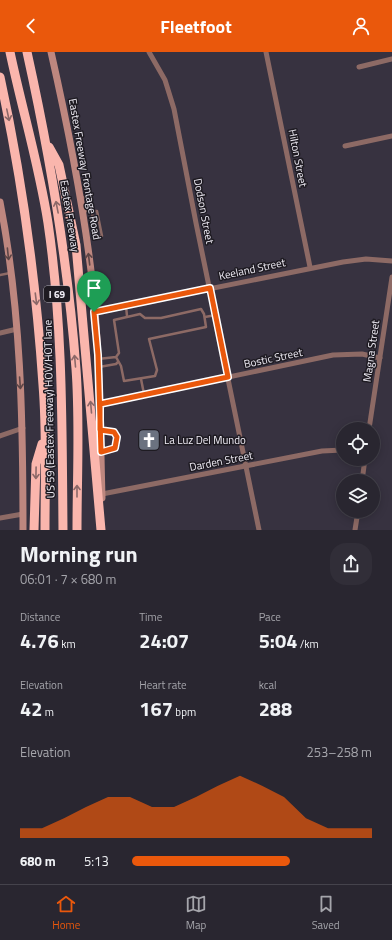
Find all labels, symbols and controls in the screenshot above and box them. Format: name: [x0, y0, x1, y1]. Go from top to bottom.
text: Fleetfoot: [160, 13, 232, 40]
icon: back: [20, 15, 42, 37]
icon: person: [350, 15, 372, 37]
street label: Eastex Freeway Frontage Road: [66, 97, 104, 241]
one-way arrow: [5, 108, 13, 121]
street label: Hilton Street: [285, 128, 311, 188]
street label: Dodson Street: [190, 177, 218, 245]
street label: Eastex Freeway: [58, 179, 82, 253]
one-way arrow: [53, 201, 61, 214]
one-way arrow: [5, 247, 12, 260]
one-way arrow: [85, 253, 93, 266]
street label: Keeland Street: [217, 254, 287, 284]
pin: [77, 271, 111, 312]
icon: arrive: [83, 277, 105, 299]
road number: I 69: [44, 286, 70, 302]
one-way arrow: [32, 292, 39, 305]
street label: US 59 (Eastex Freeway) HOV/HOT lane: [39, 319, 59, 498]
street label: Magna Street: [359, 319, 383, 383]
street label: Bostic Street: [242, 344, 304, 372]
one-way arrow: [71, 355, 79, 368]
one-way arrow: [16, 376, 24, 389]
one-way arrow: [87, 401, 94, 414]
map controls: [336, 422, 380, 518]
button: locate: [336, 422, 380, 466]
church icon: La Luz Del Mundo: [136, 427, 162, 453]
place label: La Luz Del Mundo: [164, 432, 246, 448]
street label: Darden Street: [188, 447, 254, 475]
one-way arrow: [32, 466, 39, 479]
button: layers: [336, 474, 380, 518]
one-way arrow: [73, 485, 81, 498]
text: Morning run: [20, 537, 138, 571]
button: share: [330, 543, 372, 585]
text: 06:01 · 7 × 680 m: [20, 569, 116, 589]
text: Distance: [20, 609, 60, 625]
text: Time: [139, 609, 162, 625]
text: Pace: [259, 609, 281, 625]
text: 4.76: [20, 625, 59, 656]
text: 24:07: [139, 625, 189, 656]
text: 5:04: [259, 625, 297, 656]
text: km: [59, 636, 76, 652]
text: /km: [297, 636, 319, 652]
text: Elevation: [20, 677, 63, 693]
text: Heart rate: [139, 677, 187, 693]
text: kcal: [259, 677, 277, 693]
text: 42: [20, 693, 42, 724]
text: 167: [139, 693, 173, 724]
text: 288: [259, 693, 292, 724]
text: m: [42, 704, 54, 720]
text: bpm: [173, 704, 196, 720]
text: Elevation: [20, 742, 71, 762]
text: 253–258 m: [306, 742, 372, 762]
text: 680 m: [20, 851, 56, 871]
text: 5:13: [84, 851, 109, 871]
tab: Home: [52, 893, 80, 933]
tab: Map: [185, 893, 207, 933]
tab: Saved: [312, 893, 340, 933]

